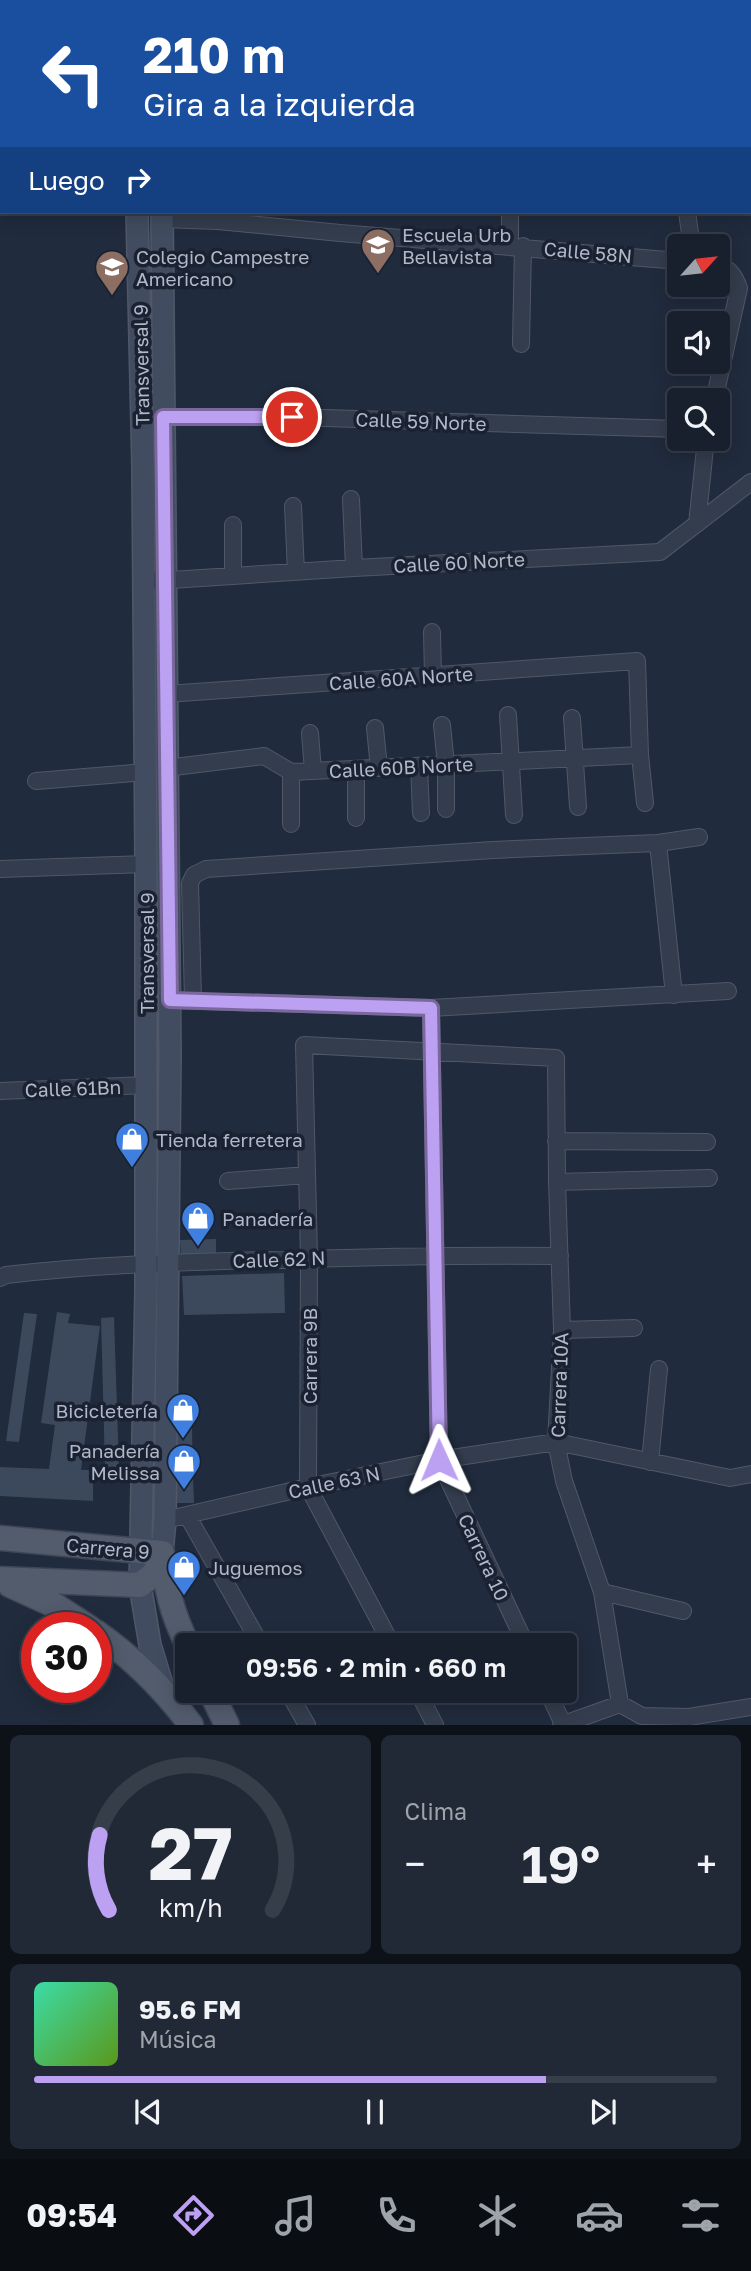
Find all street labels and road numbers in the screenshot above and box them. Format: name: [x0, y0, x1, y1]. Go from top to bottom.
street label: Calle 58N: [543, 237, 633, 267]
street label: Transversal 9: [128, 304, 154, 426]
street label: Calle 59 Norte: [355, 407, 487, 435]
street label: Calle 60 Norte: [393, 547, 525, 577]
street label: Calle 60A Norte: [328, 661, 474, 695]
street label: Calle 60B Norte: [328, 752, 474, 782]
street label: Transversal 9: [135, 892, 158, 1014]
street label: Calle 61Bn: [24, 1075, 122, 1101]
street label: Calle 62 N: [232, 1246, 326, 1272]
street label: Carrera 9B: [298, 1308, 321, 1404]
street label: Carrera 10A: [546, 1332, 572, 1438]
street label: Calle 63 N: [286, 1461, 382, 1503]
street label: Carrera 10: [454, 1510, 514, 1604]
street label: Carrera 9: [65, 1533, 151, 1563]

